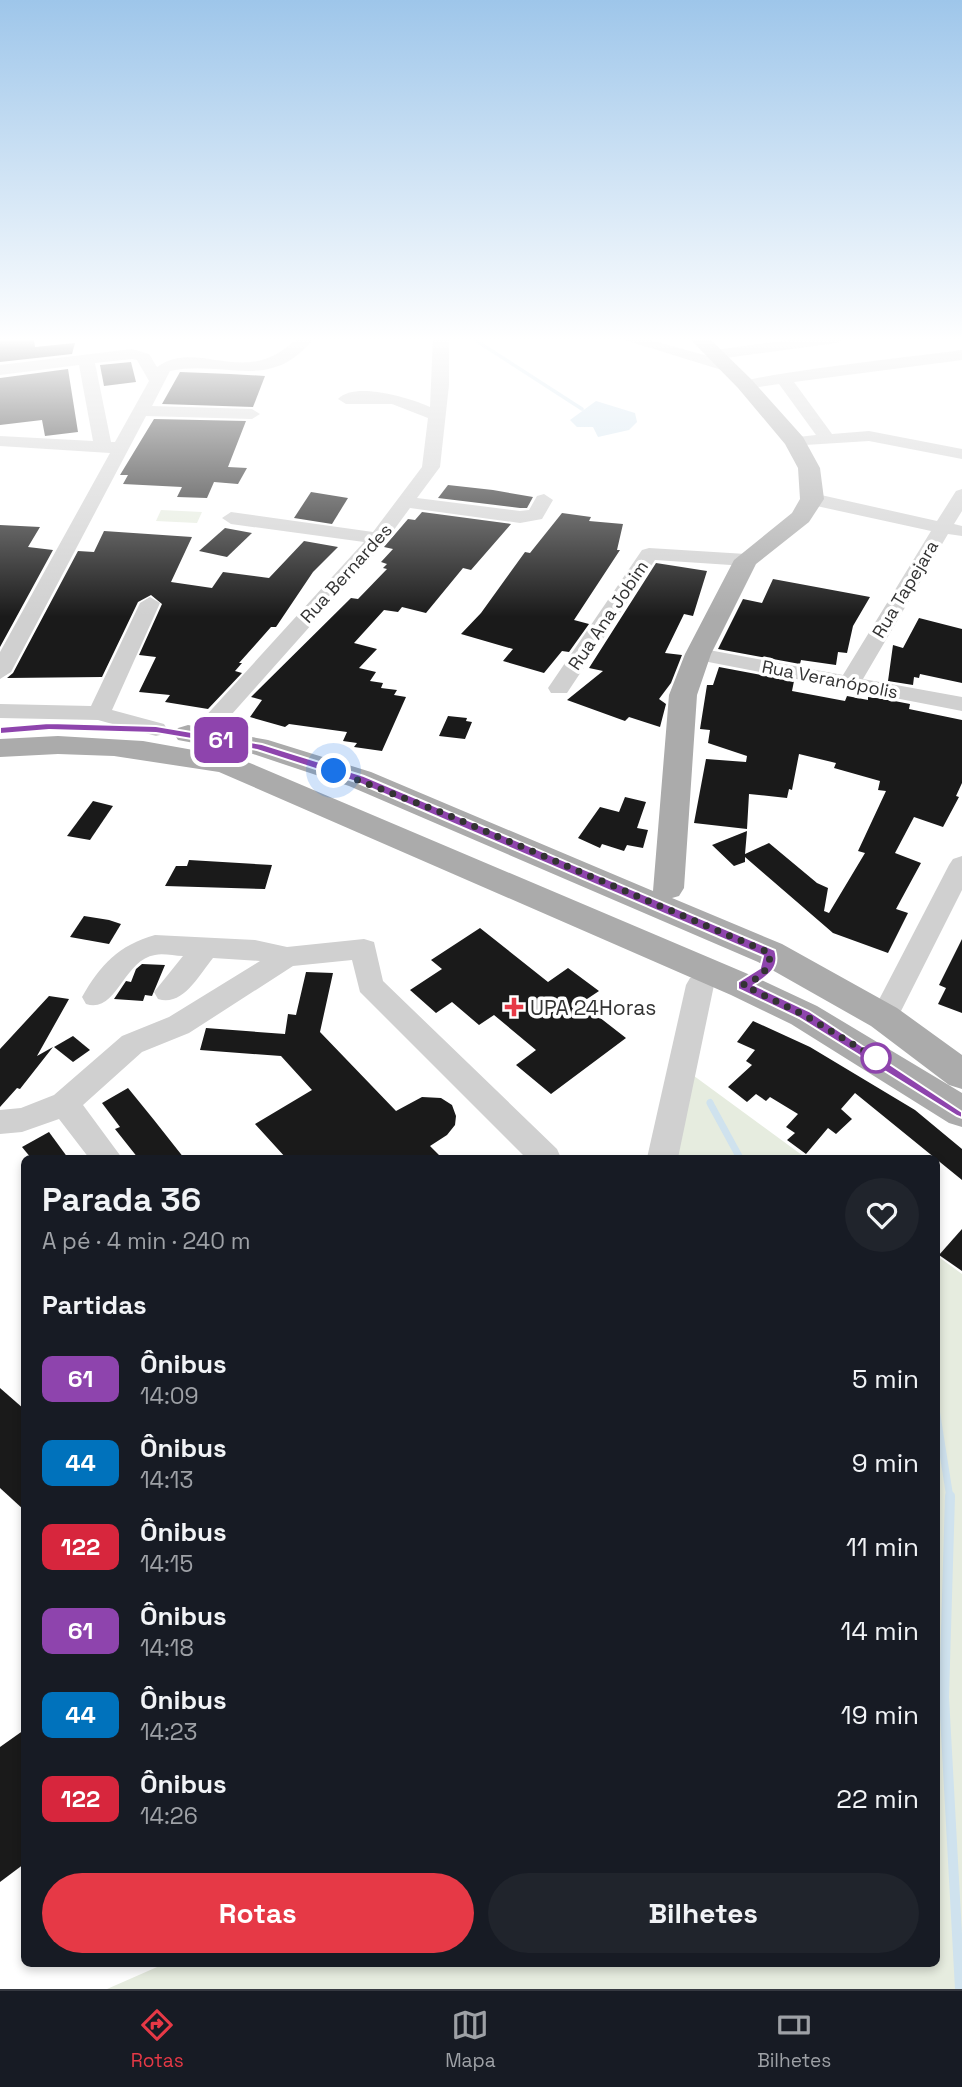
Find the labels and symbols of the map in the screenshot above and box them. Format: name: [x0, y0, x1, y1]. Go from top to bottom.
street label: Rua Bernardes: [295, 518, 397, 628]
street label: Rua Tapejara: [867, 536, 943, 642]
street label: Rua Ana Jobim: [563, 556, 653, 674]
street label: Rua Veranópolis: [760, 655, 900, 703]
line badge: 61: [190, 717, 252, 763]
your location: [316, 753, 351, 788]
place label: UPA 24Horas: [530, 994, 656, 1021]
marker: UPA 24Horas: [504, 997, 524, 1017]
unlabelled marker: [861, 1043, 891, 1073]

